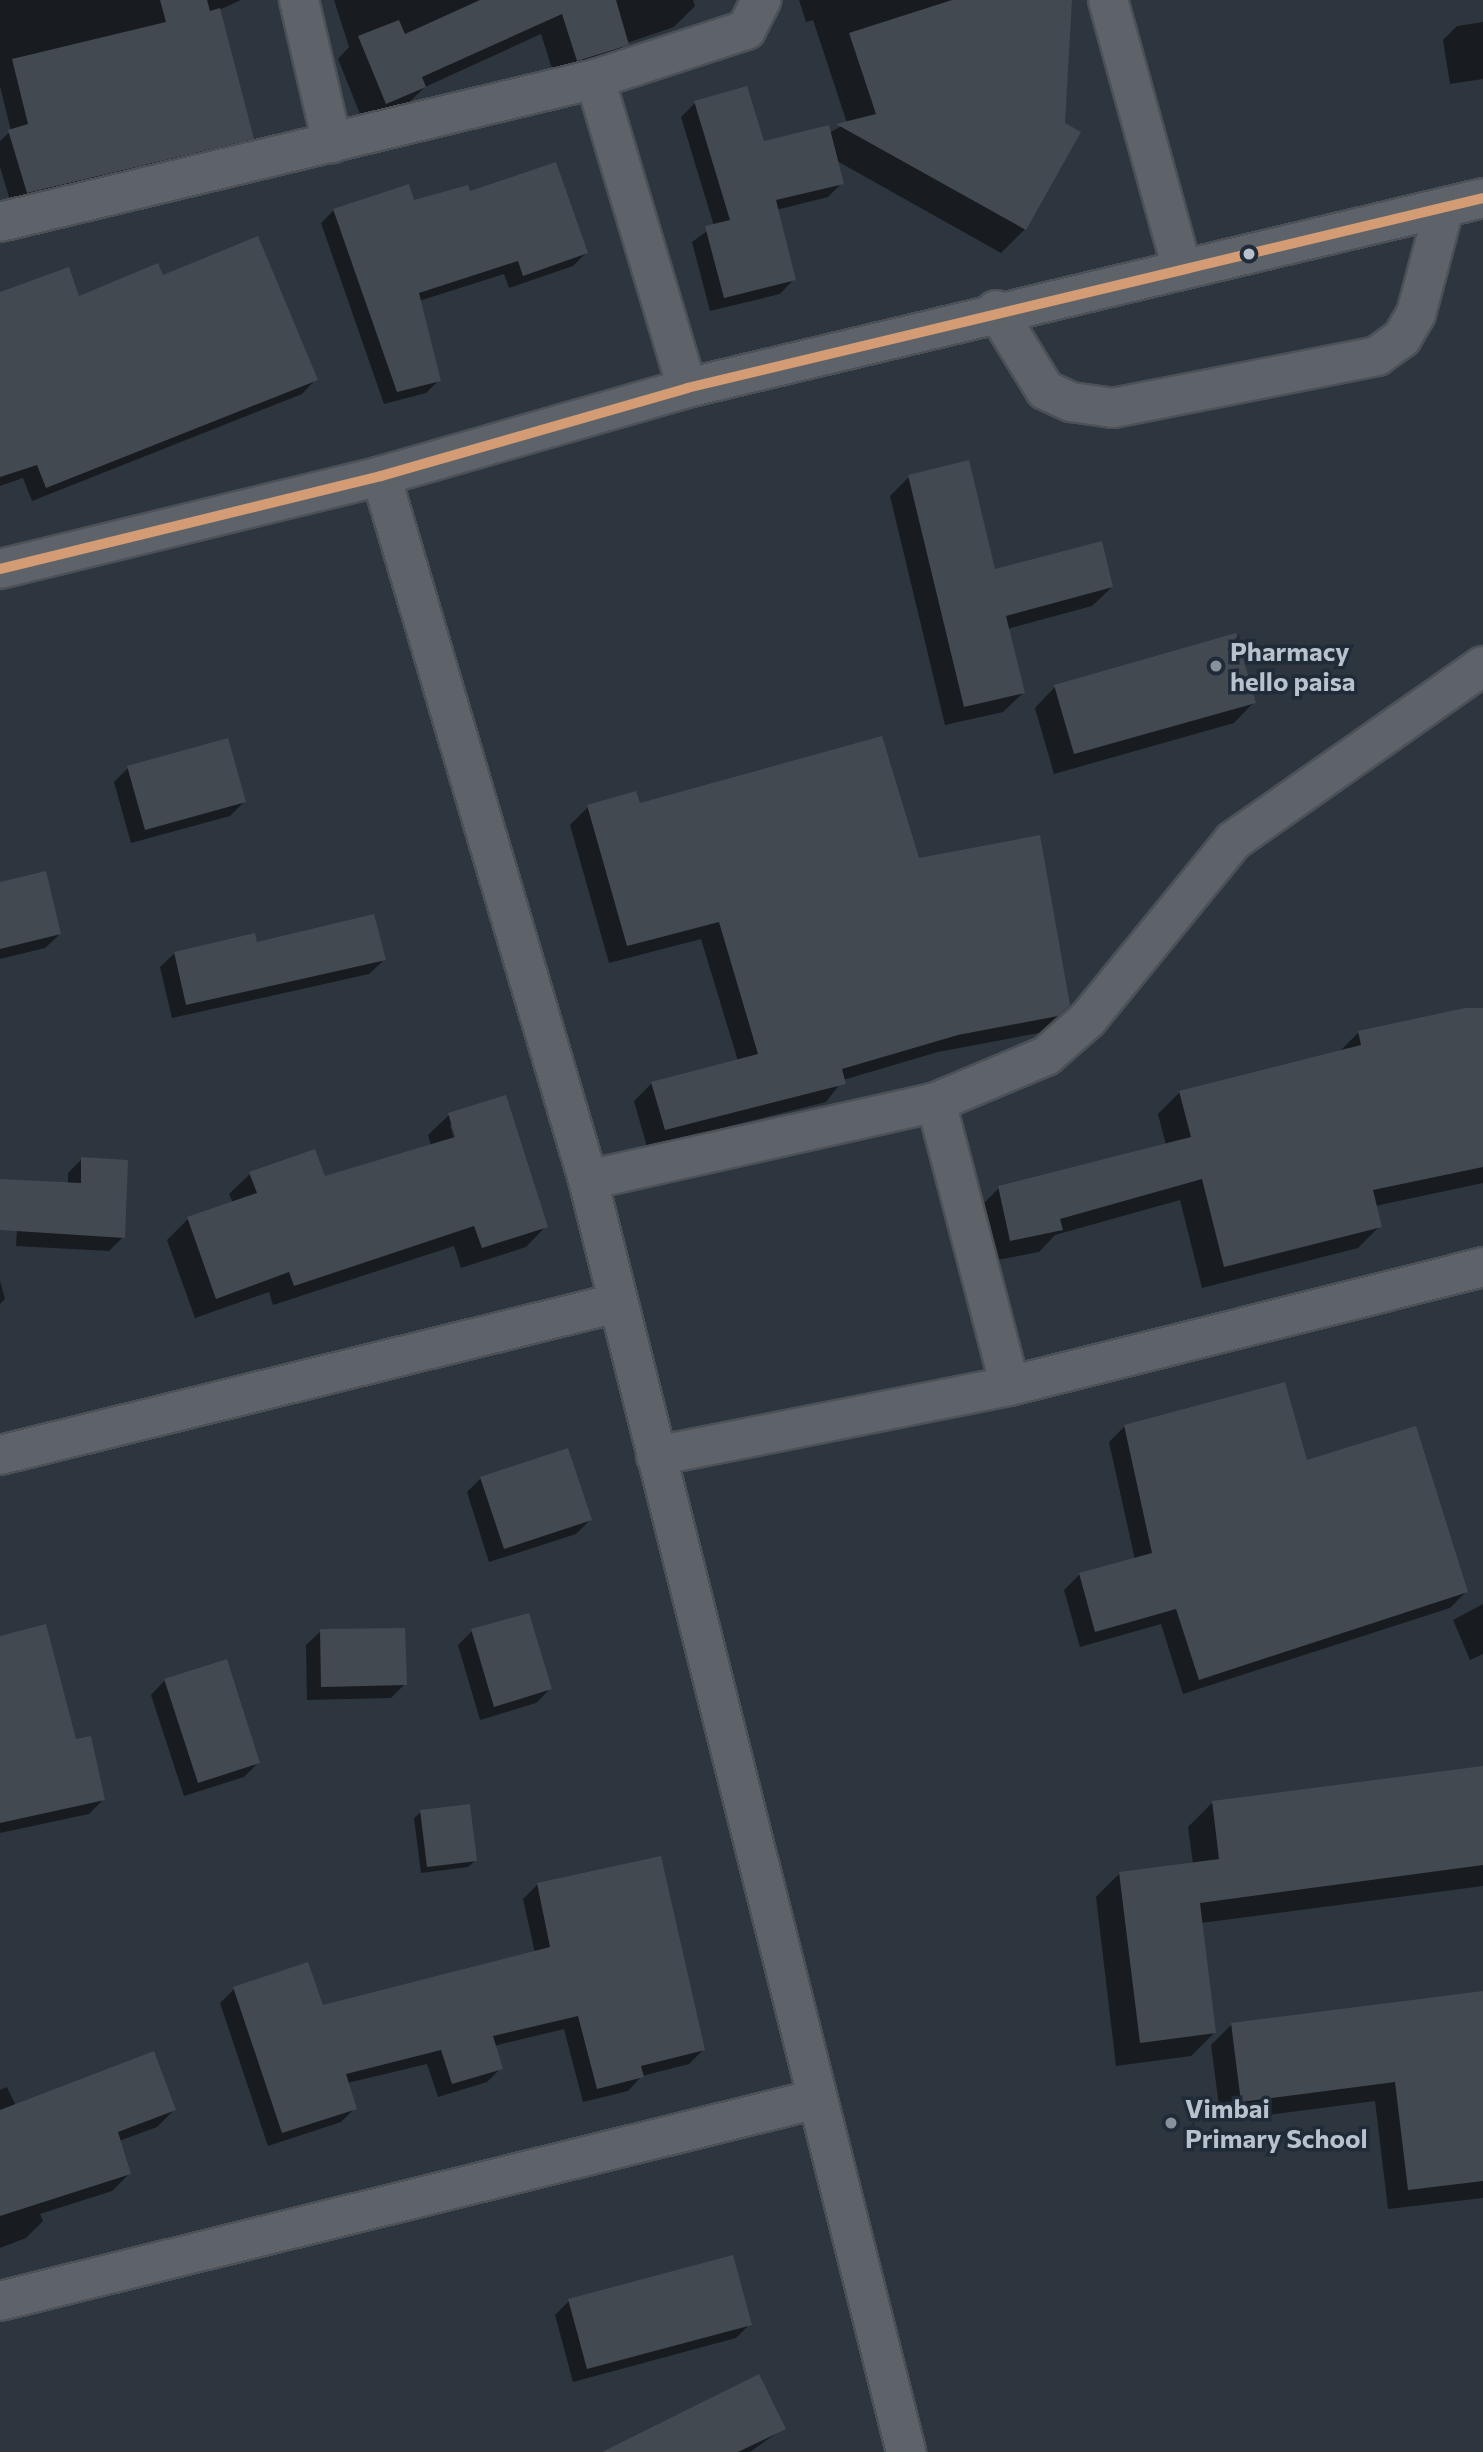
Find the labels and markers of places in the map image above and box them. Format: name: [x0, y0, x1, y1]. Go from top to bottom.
unlabelled marker: [1242, 247, 1256, 261]
place label: Pharmacy hello paisa: [1230, 635, 1356, 696]
marker: Pharmacy hello paisa: [1208, 658, 1224, 674]
place label: Vimbai Primary School: [1185, 2092, 1368, 2154]
marker: Vimbai Primary School: [1163, 2115, 1179, 2131]

